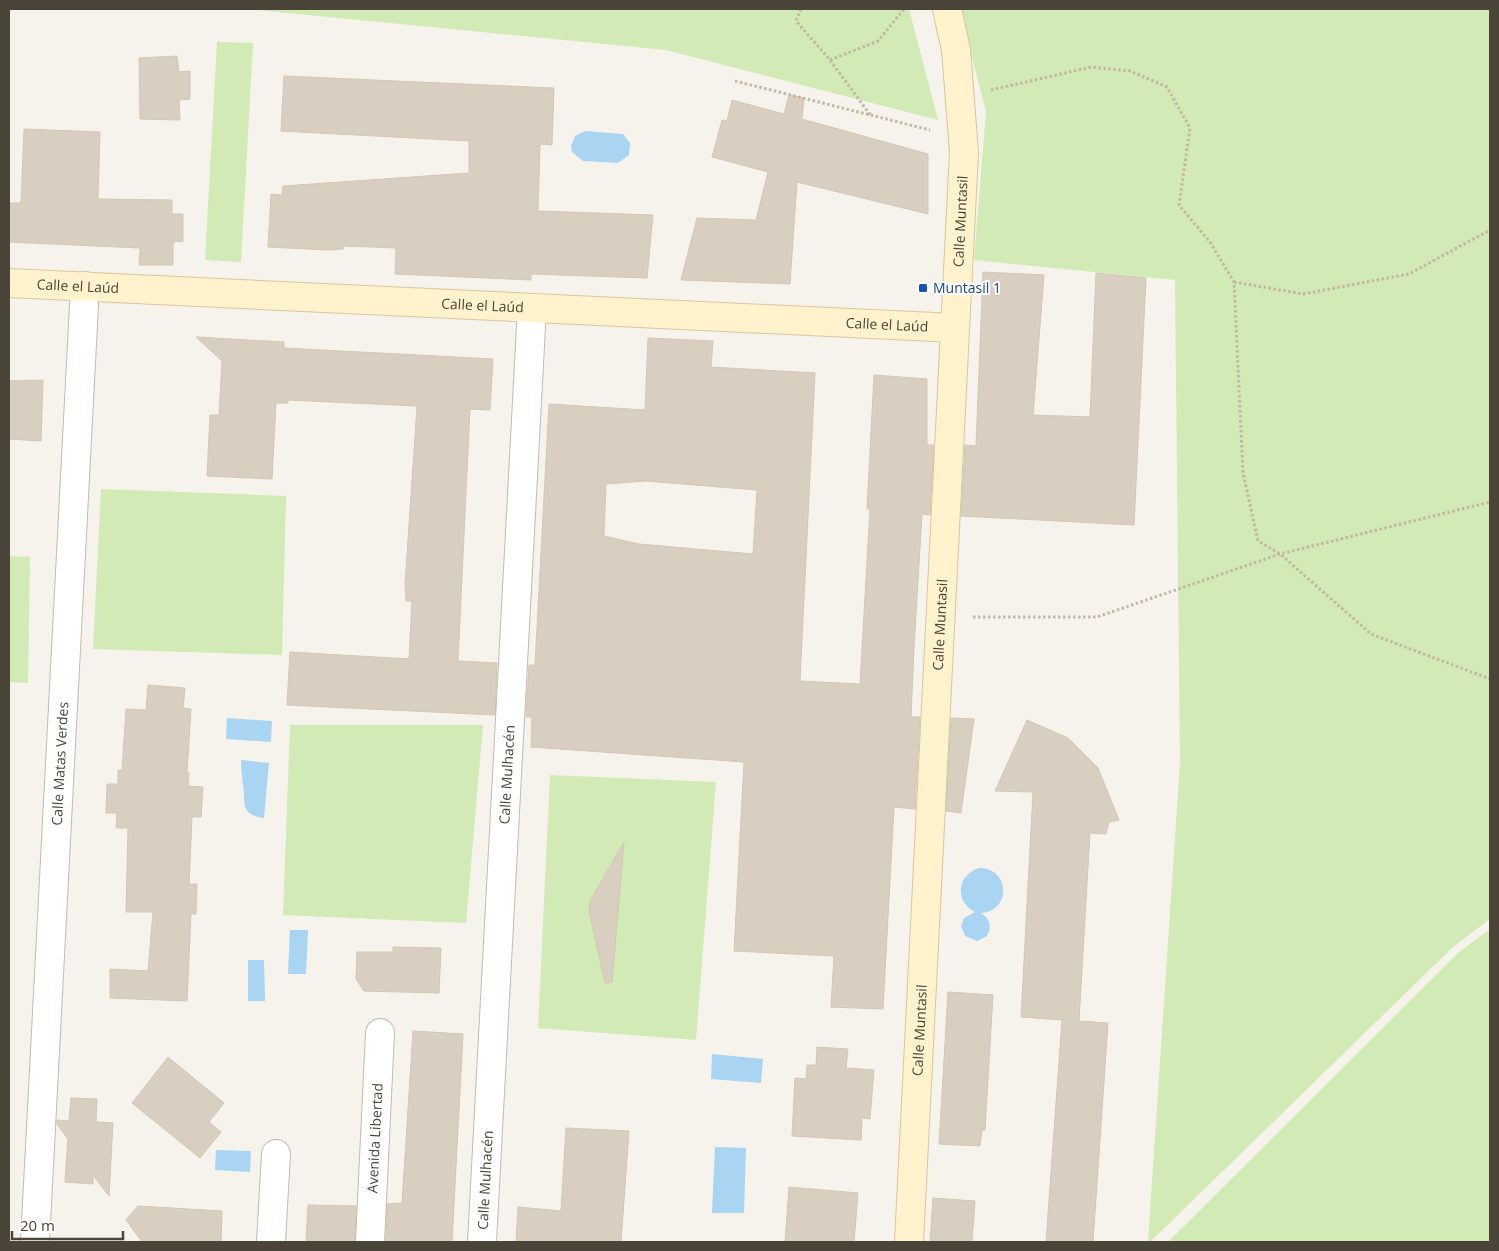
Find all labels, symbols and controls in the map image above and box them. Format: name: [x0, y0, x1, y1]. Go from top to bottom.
street label: Calle Muntasil: [948, 175, 972, 267]
street label: Calle el Laúd: [36, 274, 120, 297]
place label: Muntasil 1: [933, 278, 1001, 297]
marker: Muntasil 1: [917, 282, 929, 294]
street label: Calle el Laúd: [441, 294, 524, 316]
street label: Calle el Laúd: [845, 313, 929, 336]
street label: Calle Muntasil: [928, 579, 951, 671]
street label: Calle Matas Verdes: [47, 701, 72, 826]
street label: Calle Mulhacén: [494, 724, 519, 825]
street label: Calle Muntasil: [907, 984, 931, 1076]
street label: Avenida Libertad: [362, 1083, 387, 1194]
street label: Calle Mulhacén: [473, 1130, 497, 1230]
scale bar: [12, 1208, 124, 1240]
text: 20 m: [20, 1215, 55, 1235]

